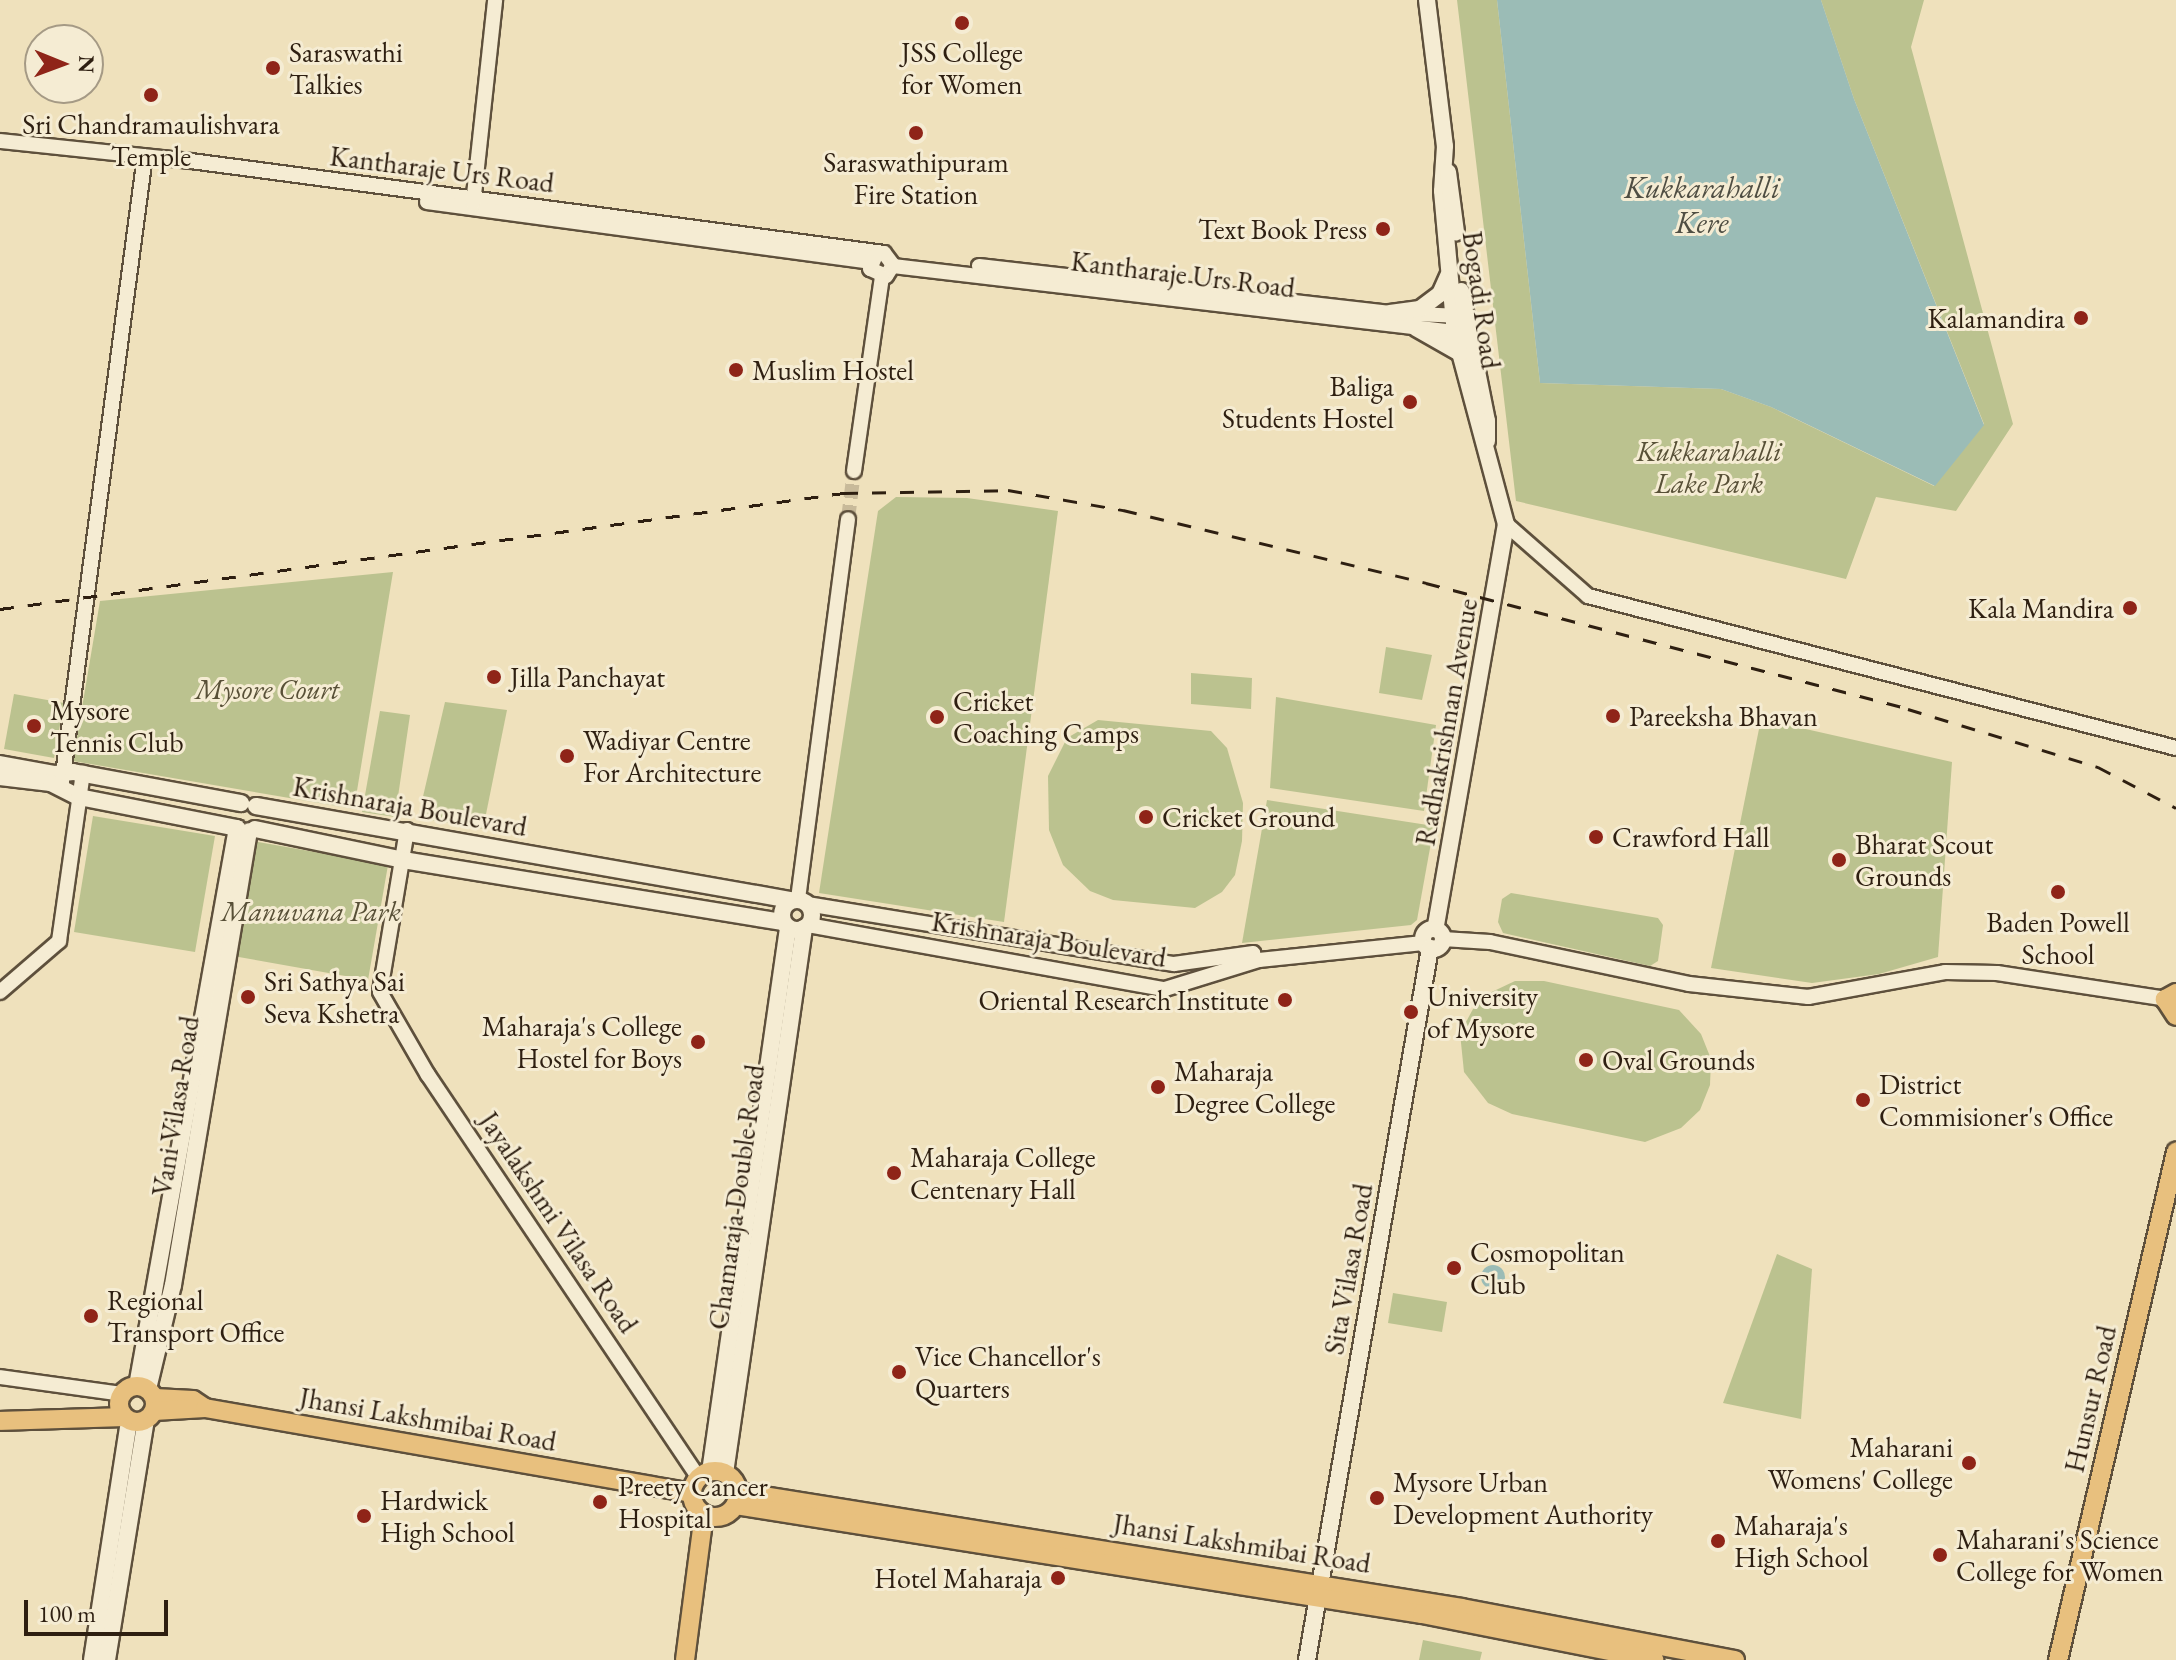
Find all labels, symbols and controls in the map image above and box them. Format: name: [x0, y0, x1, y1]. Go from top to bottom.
marker: JSS College for Women: [953, 14, 971, 32]
north arrow: [24, 24, 104, 104]
place label: Saraswathi Talkies: [289, 35, 403, 101]
place label: JSS College for Women: [901, 35, 1023, 101]
text: N: [72, 55, 101, 74]
marker: Saraswathi Talkies: [264, 59, 282, 77]
marker: Sri Chandramaulishvara Temple: [142, 86, 160, 104]
place label: Sri Chandramaulishvara Temple: [22, 107, 280, 173]
marker: Saraswathipuram Fire Station: [907, 124, 925, 142]
street label: Kantharaje Urs Road: [328, 139, 556, 199]
place label: Saraswathipuram Fire Station: [823, 145, 1009, 211]
water label: Kukkarahalli Kere: [1624, 170, 1780, 240]
place label: Text Book Press: [1198, 212, 1367, 246]
marker: Text Book Press: [1374, 220, 1392, 238]
street label: Bogadi Road: [1456, 229, 1508, 371]
street label: Kantharaje Urs Road: [1069, 244, 1297, 304]
place label: Kalamandira: [1928, 301, 2065, 335]
marker: Kalamandira: [2072, 309, 2090, 327]
place label: Muslim Hostel: [752, 353, 914, 387]
marker: Muslim Hostel: [727, 361, 745, 379]
place label: Baliga Students Hostel: [1222, 369, 1394, 435]
marker: Baliga Students Hostel: [1401, 393, 1419, 411]
park label: Kukkarahalli Lake Park: [1636, 434, 1782, 500]
place label: Kala Mandira: [1968, 591, 2114, 625]
street label: Radhakrishnan Avenue: [1408, 596, 1484, 848]
marker: Kala Mandira: [2121, 599, 2139, 617]
place label: Jilla Panchayat: [510, 660, 665, 694]
marker: Jilla Panchayat: [485, 668, 503, 686]
park label: Mysore Court: [195, 672, 339, 706]
place label: Cricket Coaching Camps: [953, 684, 1139, 750]
place label: Mysore Tennis Club: [50, 693, 184, 759]
place label: Pareeksha Bhavan: [1629, 699, 1818, 733]
marker: Pareeksha Bhavan: [1604, 707, 1622, 725]
marker: Cricket Coaching Camps: [928, 708, 946, 726]
marker: Mysore Tennis Club: [25, 717, 43, 735]
place label: Wadiyar Centre For Architecture: [583, 723, 761, 789]
marker: Wadiyar Centre For Architecture: [558, 747, 576, 765]
street label: Krishnaraja Boulevard: [290, 769, 530, 843]
place label: Cricket Ground: [1162, 800, 1335, 834]
marker: Cricket Ground: [1137, 808, 1155, 826]
place label: Crawford Hall: [1612, 820, 1769, 854]
place label: Bharat Scout Grounds: [1855, 827, 1993, 893]
marker: Crawford Hall: [1587, 828, 1605, 846]
marker: Bharat Scout Grounds: [1830, 851, 1848, 869]
marker: Baden Powell School: [2049, 883, 2067, 901]
park label: Manuvana Park: [221, 894, 401, 928]
street label: Krishnaraja Boulevard: [929, 904, 1169, 974]
place label: Baden Powell School: [1986, 905, 2130, 971]
place label: Sri Sathya Sai Seva Kshetra: [264, 964, 405, 1030]
place label: University of Mysore: [1427, 979, 1538, 1045]
place label: Oriental Research Institute: [978, 983, 1269, 1017]
marker: Sri Sathya Sai Seva Kshetra: [239, 988, 257, 1006]
marker: Oriental Research Institute: [1276, 991, 1294, 1009]
marker: University of Mysore: [1402, 1003, 1420, 1021]
place label: Maharaja's College Hostel for Boys: [482, 1009, 682, 1075]
street label: Vani Vilasa Road: [144, 1014, 206, 1198]
marker: Maharaja's College Hostel for Boys: [689, 1033, 707, 1051]
place label: Oval Grounds: [1602, 1043, 1755, 1077]
marker: Oval Grounds: [1577, 1051, 1595, 1069]
place label: Maharaja Degree College: [1174, 1054, 1336, 1120]
street label: Chamaraja Double Road: [701, 1062, 771, 1332]
place label: District Commisioner's Office: [1879, 1067, 2113, 1133]
marker: Maharaja Degree College: [1149, 1078, 1167, 1096]
marker: District Commisioner's Office: [1854, 1091, 1872, 1109]
street label: Jayalakshmi Vilasa Road: [472, 1105, 646, 1339]
place label: Maharaja College Centenary Hall: [910, 1140, 1096, 1206]
marker: Maharaja College Centenary Hall: [885, 1164, 903, 1182]
street label: Sita Vilasa Road: [1316, 1181, 1380, 1357]
place label: Cosmopolitan Club: [1470, 1235, 1625, 1301]
marker: Cosmopolitan Club: [1445, 1259, 1463, 1277]
place label: Regional Transport Office: [107, 1283, 284, 1349]
marker: Regional Transport Office: [82, 1307, 100, 1325]
street label: Hunsur Road: [2057, 1322, 2123, 1476]
place label: Vice Chancellor's Quarters: [915, 1339, 1101, 1405]
marker: Vice Chancellor's Quarters: [890, 1363, 908, 1381]
street label: Jhansi Lakshmibai Road: [297, 1380, 559, 1458]
place label: Maharani Womens' College: [1768, 1430, 1953, 1496]
marker: Maharani Womens' College: [1960, 1454, 1978, 1472]
place label: Mysore Urban Development Authority: [1393, 1465, 1653, 1531]
place label: Preety Cancer Hospital: [618, 1469, 768, 1535]
place label: Hardwick High School: [380, 1483, 515, 1549]
marker: Mysore Urban Development Authority: [1368, 1489, 1386, 1507]
marker: Preety Cancer Hospital: [589, 1491, 611, 1513]
street label: Jhansi Lakshmibai Road: [1111, 1506, 1373, 1580]
marker: Hardwick High School: [355, 1507, 373, 1525]
place label: Maharaja's High School: [1734, 1508, 1869, 1574]
place label: Maharani's Science College for Women: [1956, 1522, 2164, 1588]
marker: Maharaja's High School: [1709, 1532, 1727, 1550]
marker: Maharani's Science College for Women: [1931, 1546, 1949, 1564]
place label: Hotel Maharaja: [874, 1561, 1042, 1595]
marker: Hotel Maharaja: [1049, 1569, 1067, 1587]
scale bar: [28, 1584, 172, 1634]
text: 100 m: [38, 1598, 96, 1629]

